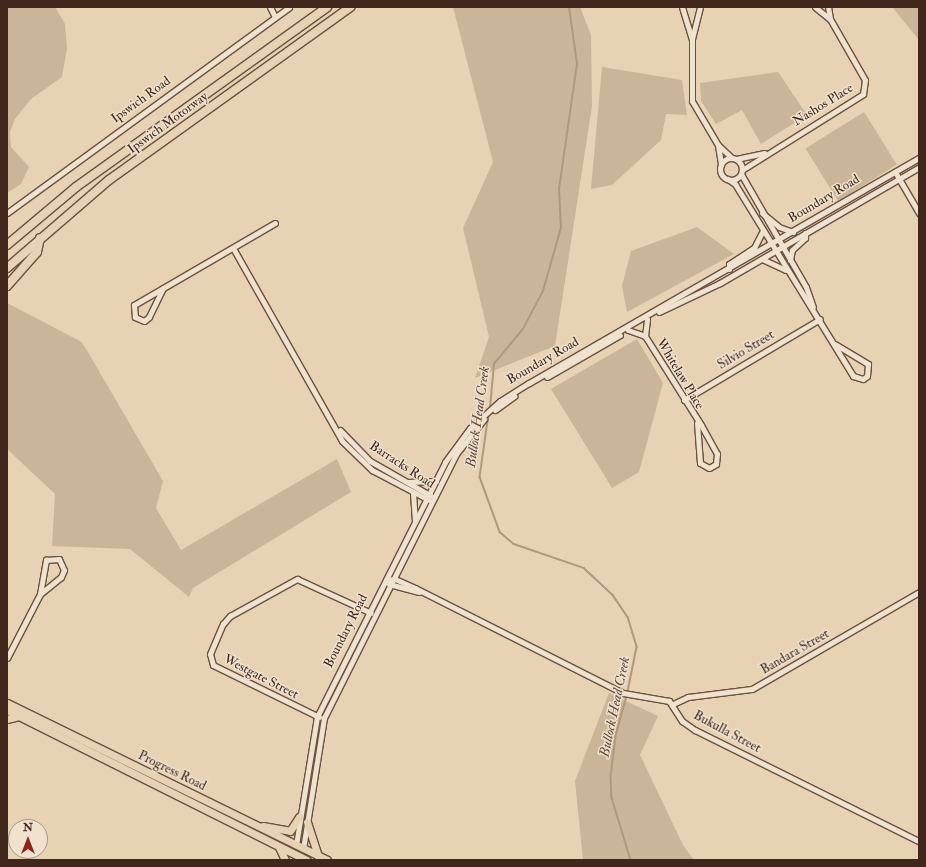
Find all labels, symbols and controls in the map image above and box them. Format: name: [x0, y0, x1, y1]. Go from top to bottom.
street label: Ipswich Road: [108, 73, 174, 127]
street label: Nashos Place: [790, 80, 856, 130]
street label: Ipswich Motorway: [125, 89, 211, 157]
street label: Boundary Road: [786, 172, 862, 226]
street label: Silvio Street: [715, 327, 777, 373]
street label: Boundary Road: [504, 334, 582, 388]
street label: Whitelaw Place: [653, 336, 707, 412]
water label: Bullock Head Creek: [463, 365, 493, 469]
street label: Barracks Road: [366, 438, 438, 492]
street label: Boundary Road: [321, 592, 371, 670]
street label: Bandara Street: [758, 626, 832, 678]
street label: Westgate Street: [221, 652, 301, 702]
water label: Bullock Head Creek: [596, 655, 634, 759]
street label: Bukulla Street: [691, 708, 763, 756]
street label: Progress Road: [135, 748, 209, 794]
north arrow: [8, 819, 48, 859]
text: N: [23, 821, 33, 834]

